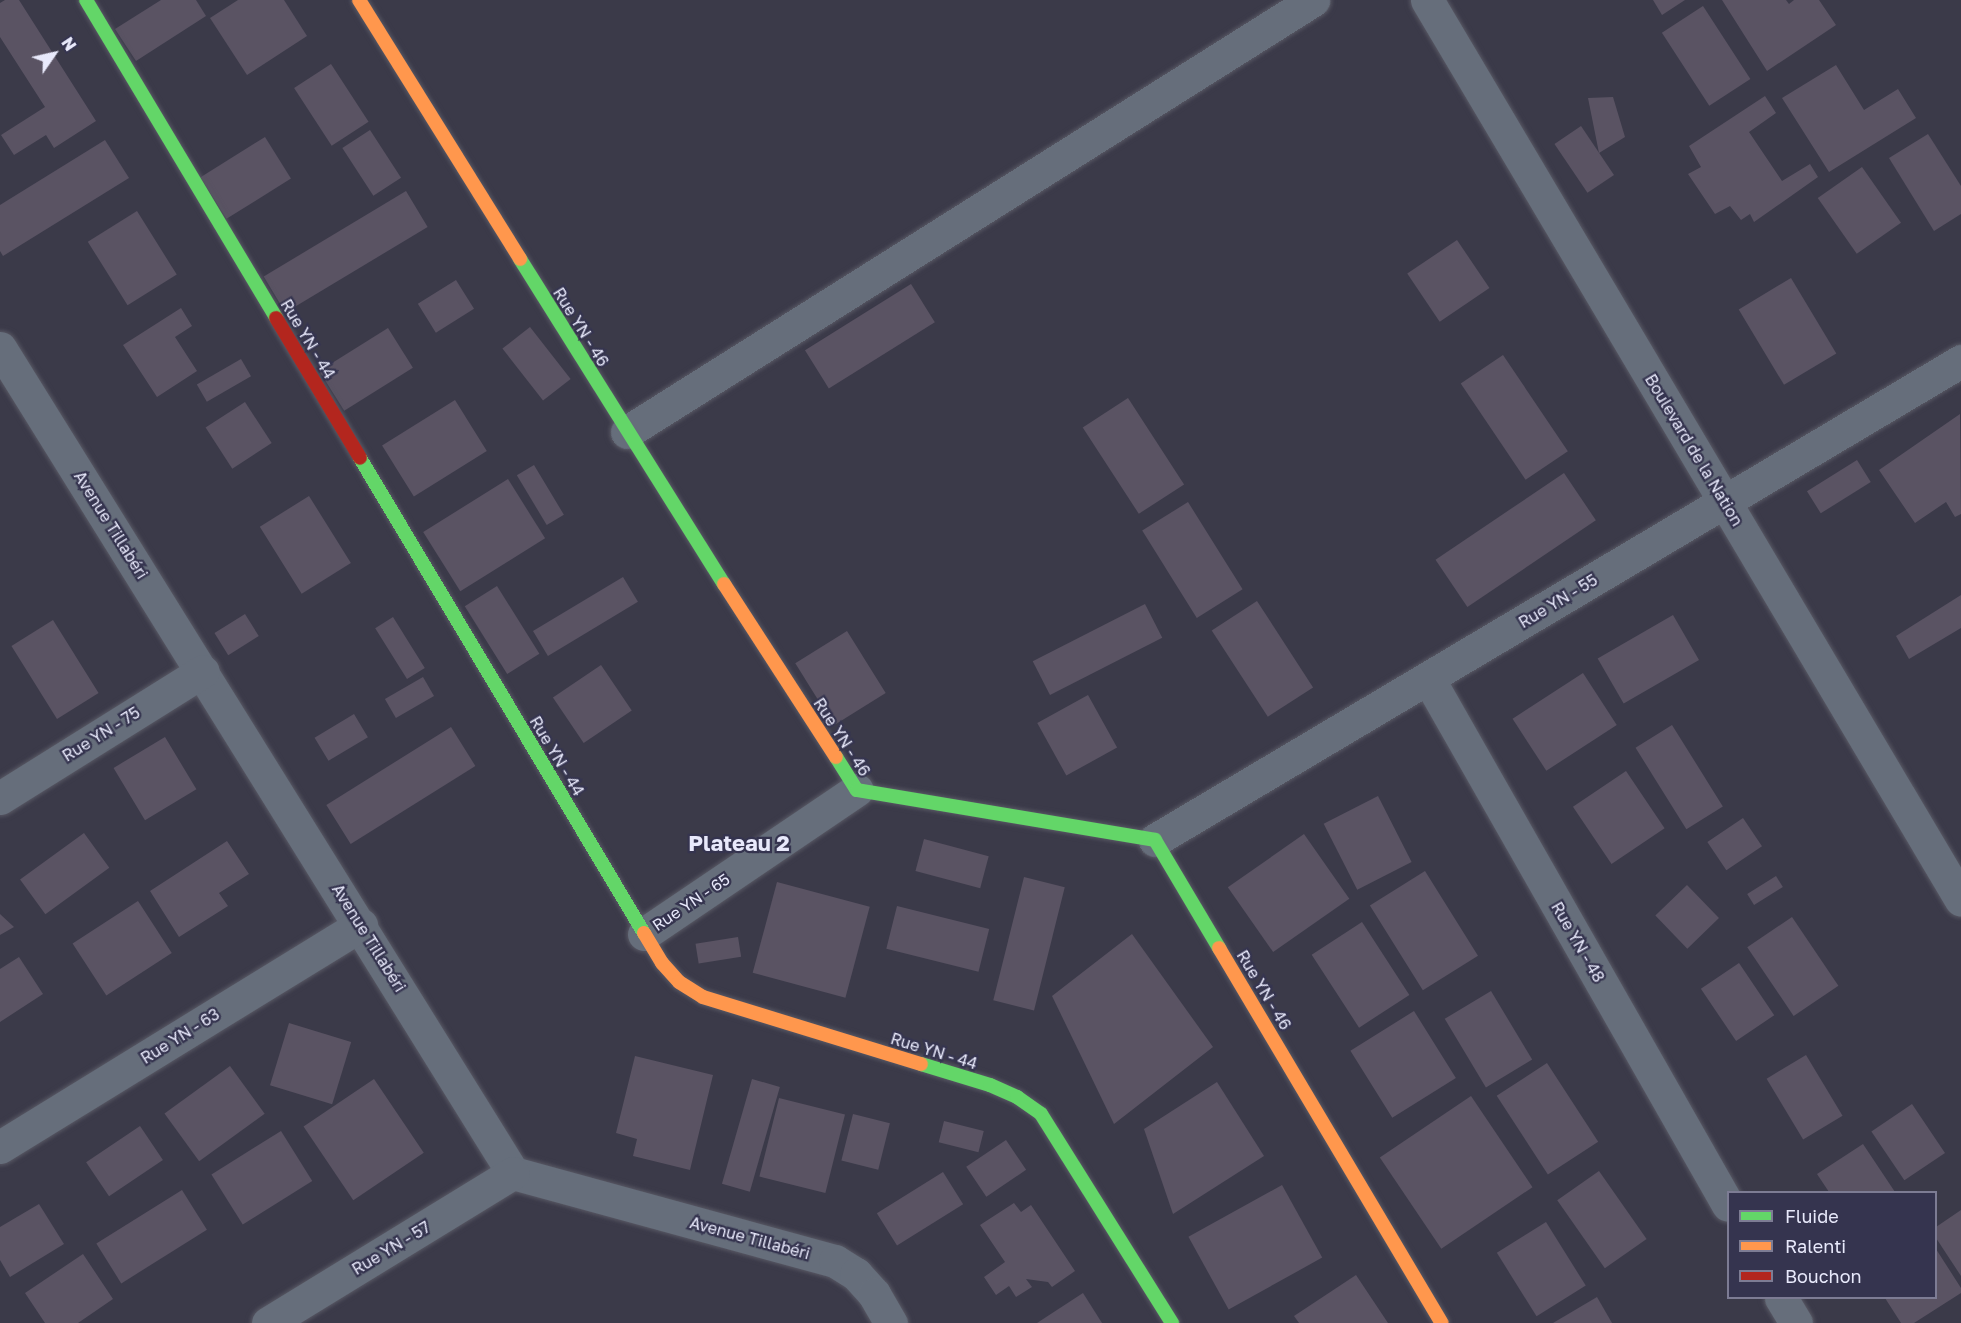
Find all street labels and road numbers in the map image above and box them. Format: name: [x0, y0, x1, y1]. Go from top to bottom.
street label: Rue YN - 46: [549, 284, 613, 370]
street label: Rue YN - 44: [277, 296, 339, 382]
street label: Boulevard de la Nation: [1641, 371, 1747, 529]
street label: Avenue Tillabéri: [70, 467, 152, 583]
street label: Rue YN - 55: [1515, 570, 1601, 632]
street label: Rue YN - 46: [810, 694, 874, 780]
street label: Rue YN - 75: [59, 703, 143, 765]
street label: Rue YN - 44: [526, 713, 588, 799]
street label: Rue YN - 65: [649, 869, 733, 935]
street label: Avenue Tillabéri: [328, 880, 410, 996]
street label: Rue YN - 48: [1547, 898, 1609, 986]
street label: Rue YN - 46: [1233, 947, 1295, 1033]
street label: Rue YN - 63: [137, 1004, 223, 1068]
street label: Rue YN - 44: [888, 1029, 980, 1073]
street label: Avenue Tillabéri: [688, 1213, 812, 1263]
street label: Rue YN - 57: [348, 1217, 434, 1279]

